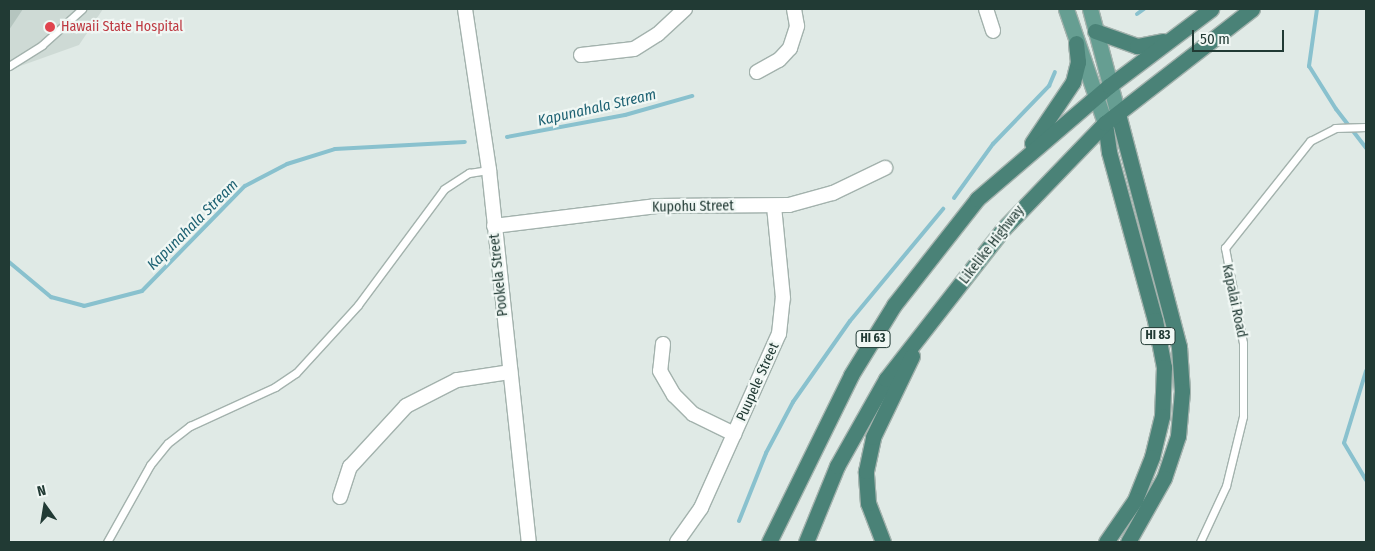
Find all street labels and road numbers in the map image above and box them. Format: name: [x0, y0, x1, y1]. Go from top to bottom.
street label: Kupohu Street: [652, 198, 734, 216]
street label: Likelike Highway: [956, 203, 1028, 287]
street label: Pookela Street: [486, 233, 512, 317]
street label: Kapalai Road: [1218, 263, 1250, 339]
road number: HI 83: [1140, 326, 1176, 346]
road number: HI 63: [856, 329, 890, 348]
street label: Puupele Street: [733, 340, 783, 424]

